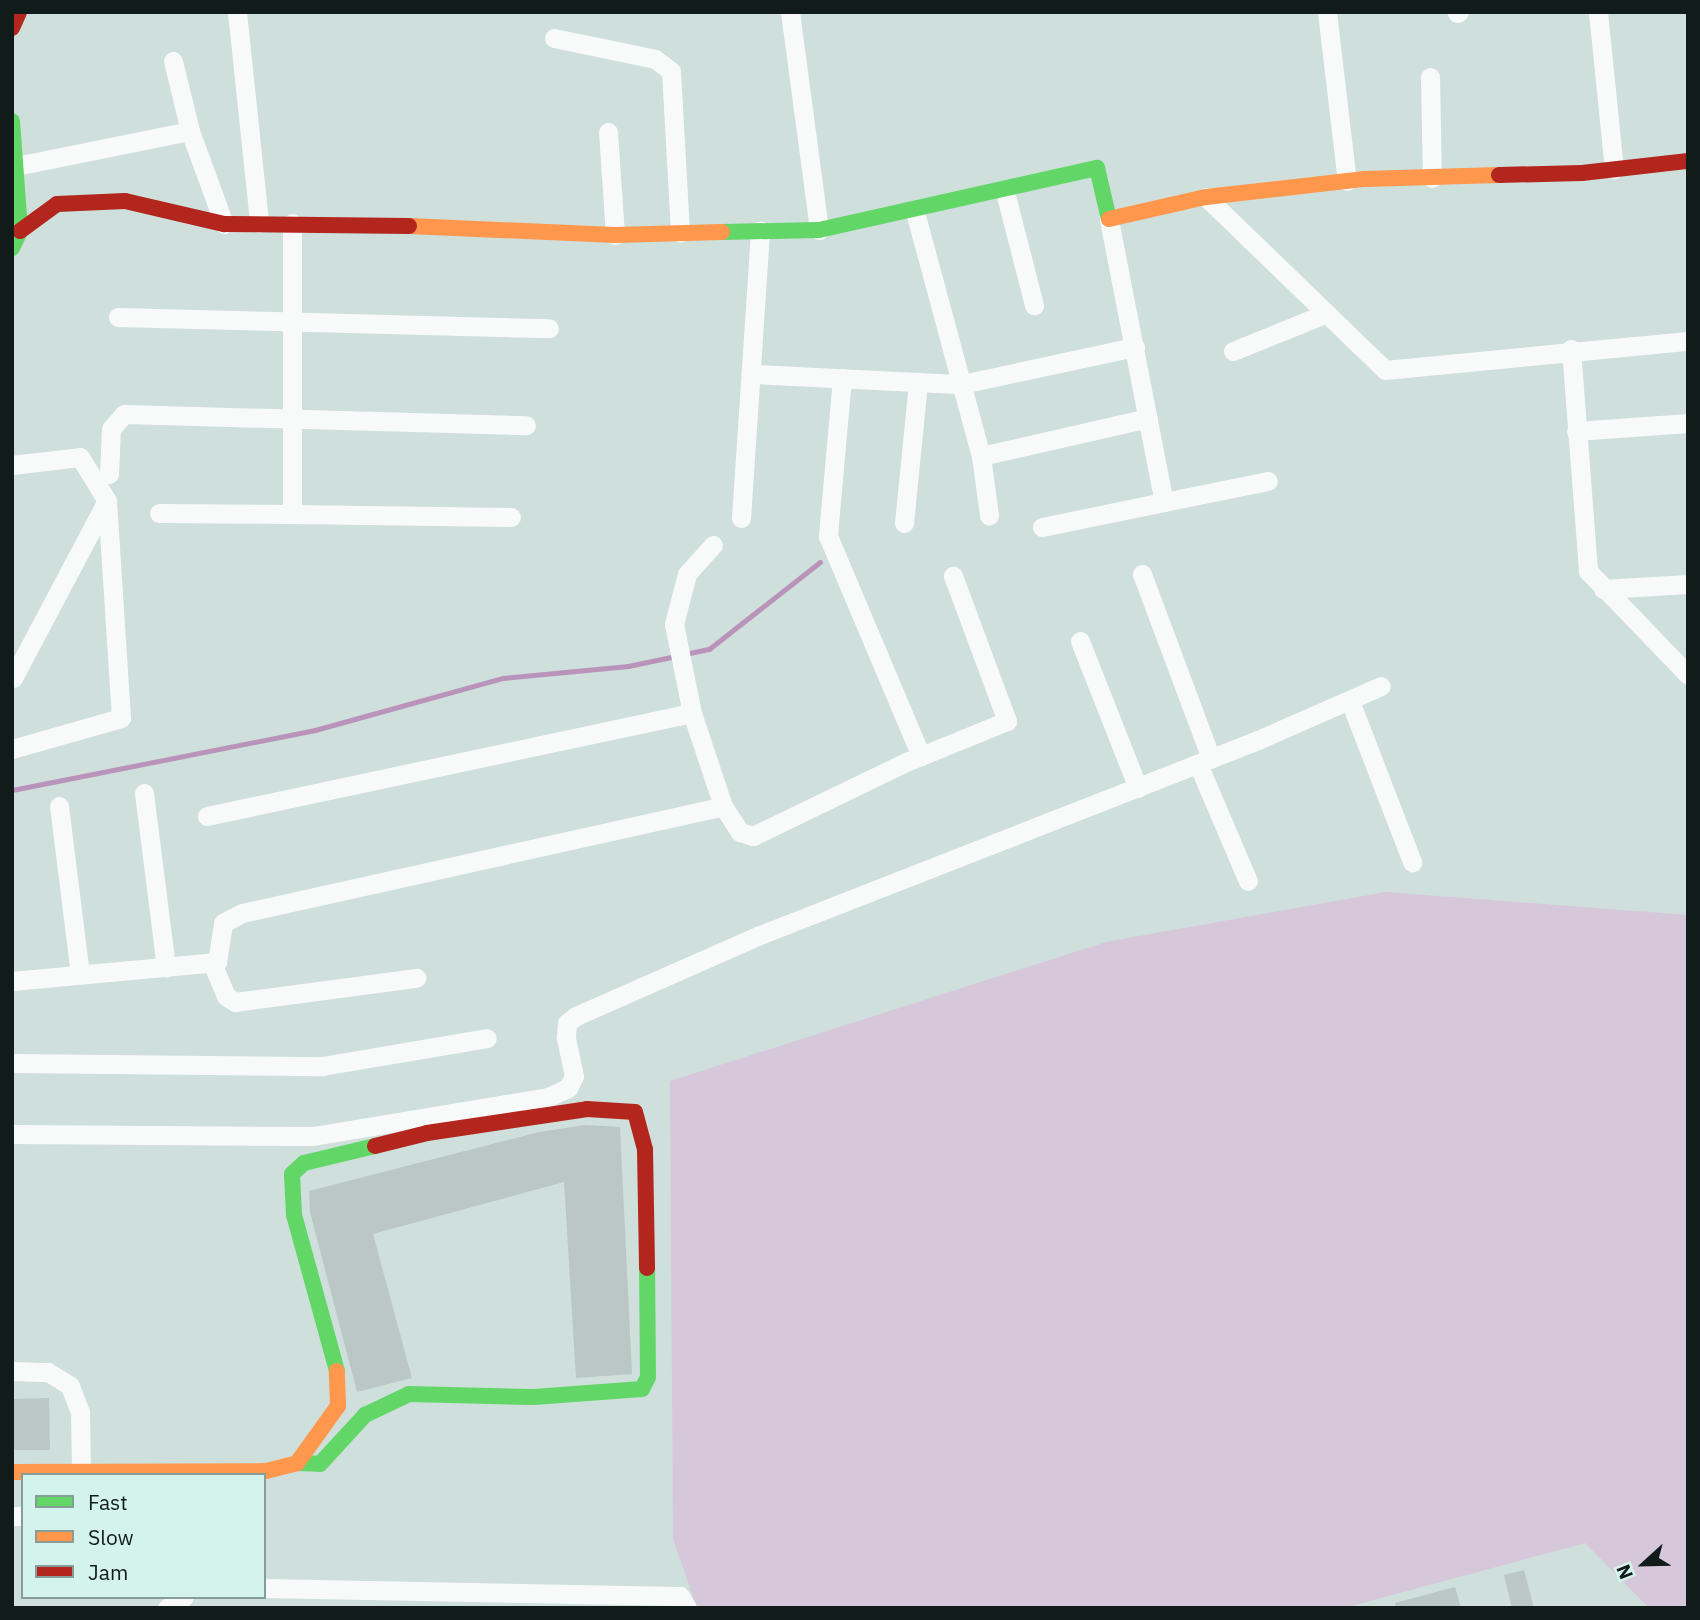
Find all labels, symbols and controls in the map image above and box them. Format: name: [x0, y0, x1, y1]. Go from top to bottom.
legend: [21, 1473, 266, 1599]
text: Fast: [88, 1488, 128, 1516]
text: Slow: [88, 1523, 134, 1551]
north arrow: [1609, 1529, 1679, 1599]
text: Jam: [88, 1558, 128, 1586]
text: N: [1611, 1561, 1638, 1583]

